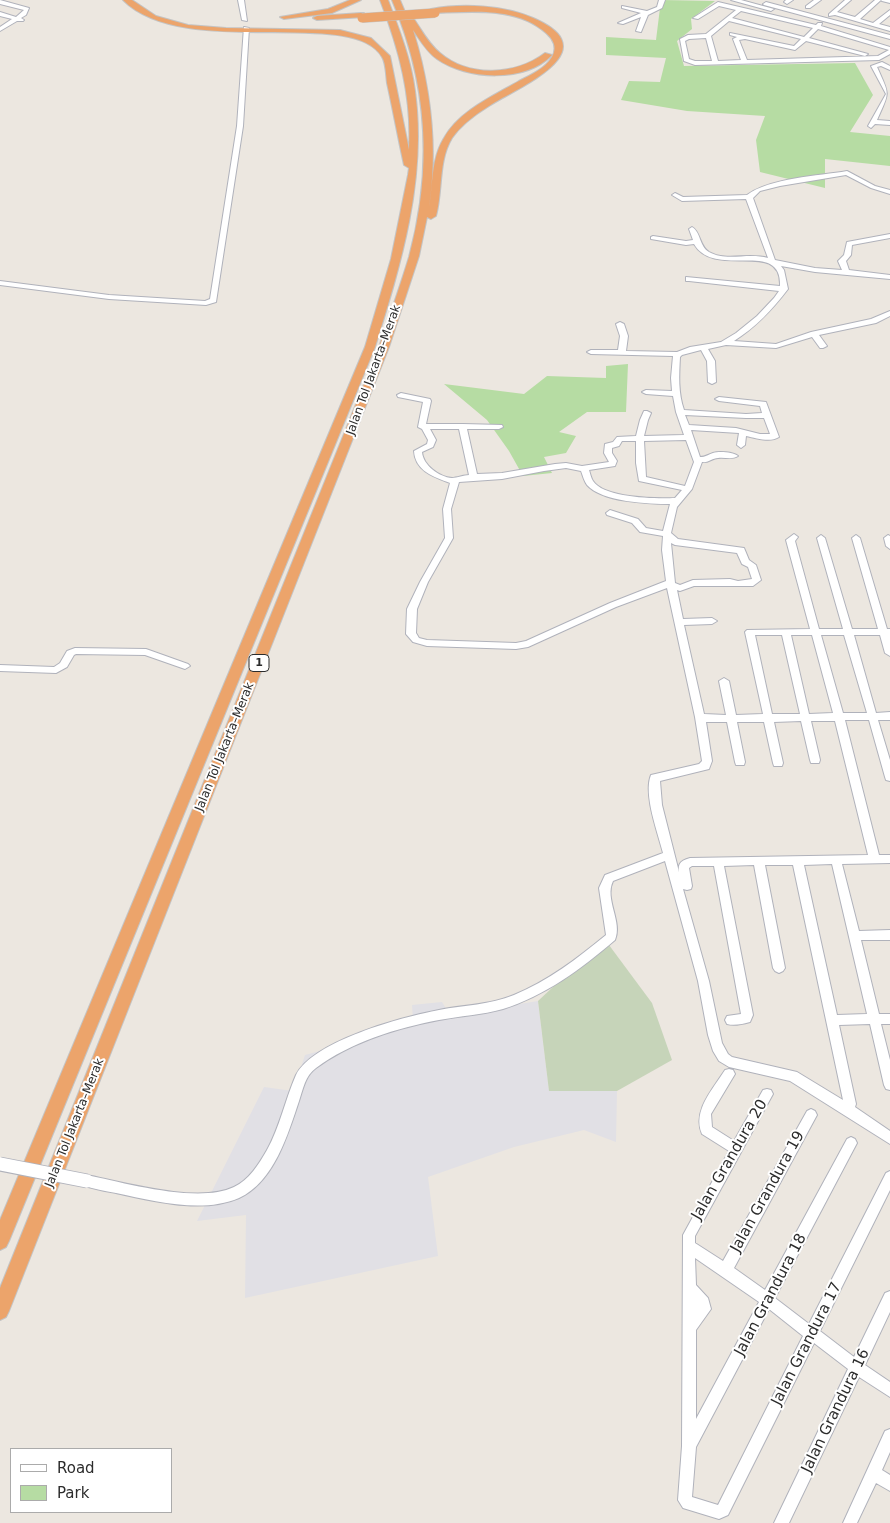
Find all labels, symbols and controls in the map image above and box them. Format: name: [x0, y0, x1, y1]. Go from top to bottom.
street label: Jalan Tol Jakarta–Merak: [344, 303, 404, 437]
road number: 1: [249, 654, 269, 671]
street label: Jalan Tol Jakarta–Merak: [193, 680, 257, 814]
street label: Jalan Tol Jakarta–Merak: [43, 1056, 107, 1190]
street label: Jalan Grandura 20: [688, 1097, 772, 1223]
street label: Jalan Grandura 19: [727, 1128, 809, 1256]
street label: Jalan Grandura 18: [731, 1231, 811, 1359]
street label: Jalan Grandura 17: [768, 1279, 846, 1409]
street label: Jalan Grandura 16: [798, 1346, 874, 1476]
legend: [10, 1448, 172, 1513]
text: Road: [57, 1459, 95, 1477]
text: Park: [57, 1484, 89, 1502]

